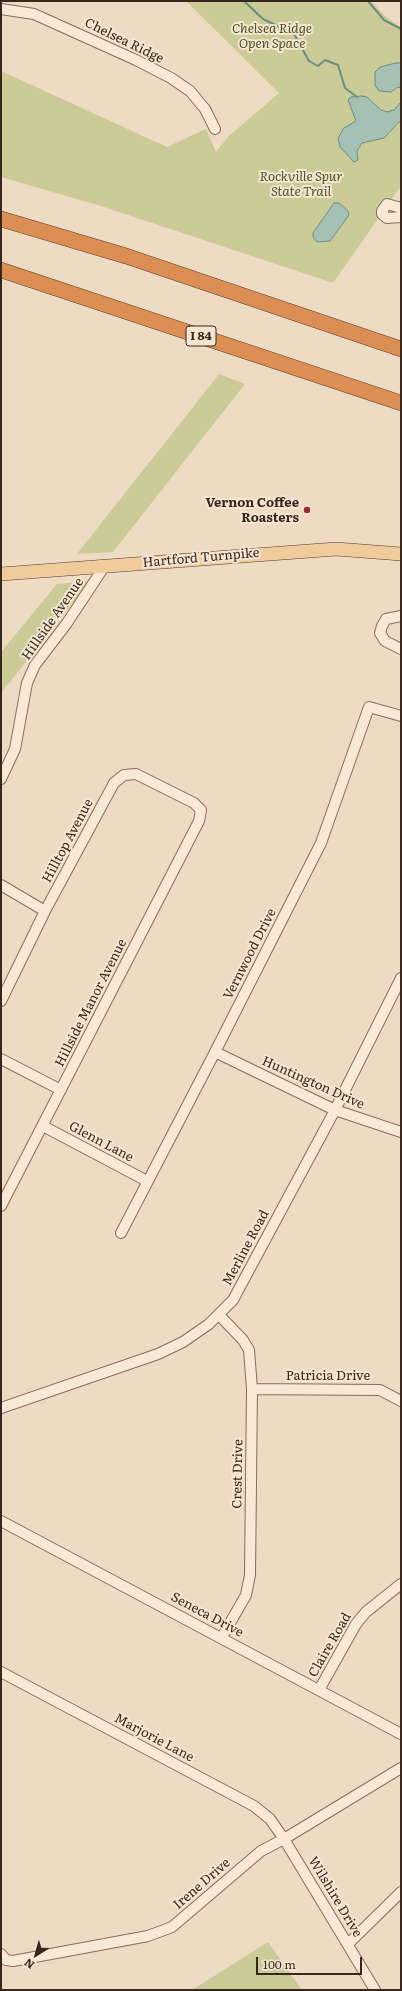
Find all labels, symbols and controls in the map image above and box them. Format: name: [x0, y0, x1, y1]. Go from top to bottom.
street label: Chelsea Ridge: [82, 15, 166, 67]
park label: Chelsea Ridge Open Space: [232, 21, 312, 52]
park label: Rockville Spur State Trail: [259, 169, 343, 200]
road number: I 84: [186, 326, 216, 346]
place label: Vernon Coffee Roasters: [205, 495, 299, 526]
marker: Vernon Coffee Roasters: [302, 505, 312, 515]
street label: Hartford Turnpike: [142, 545, 260, 571]
street label: Hillside Avenue: [19, 575, 87, 663]
street label: Hilltop Avenue: [39, 796, 97, 886]
street label: Vernwood Drive: [220, 906, 280, 1002]
street label: Hillside Manor Avenue: [52, 936, 130, 1070]
street label: Huntington Drive: [259, 1053, 367, 1113]
street label: Glenn Lane: [66, 1119, 136, 1165]
street label: Merline Road: [220, 1208, 272, 1288]
street label: Patricia Drive: [286, 1368, 370, 1384]
street label: Crest Drive: [230, 1439, 246, 1509]
street label: Seneca Drive: [168, 1589, 246, 1641]
street label: Claire Road: [305, 1610, 355, 1680]
street label: Marjorie Lane: [112, 1711, 196, 1765]
street label: Wilshire Drive: [305, 1854, 365, 1940]
street label: Irene Drive: [170, 1855, 234, 1913]
north arrow: [16, 1935, 56, 1975]
scale bar: [258, 1949, 364, 1975]
text: N: [20, 1955, 37, 1974]
text: 100 m: [263, 1955, 296, 1973]

